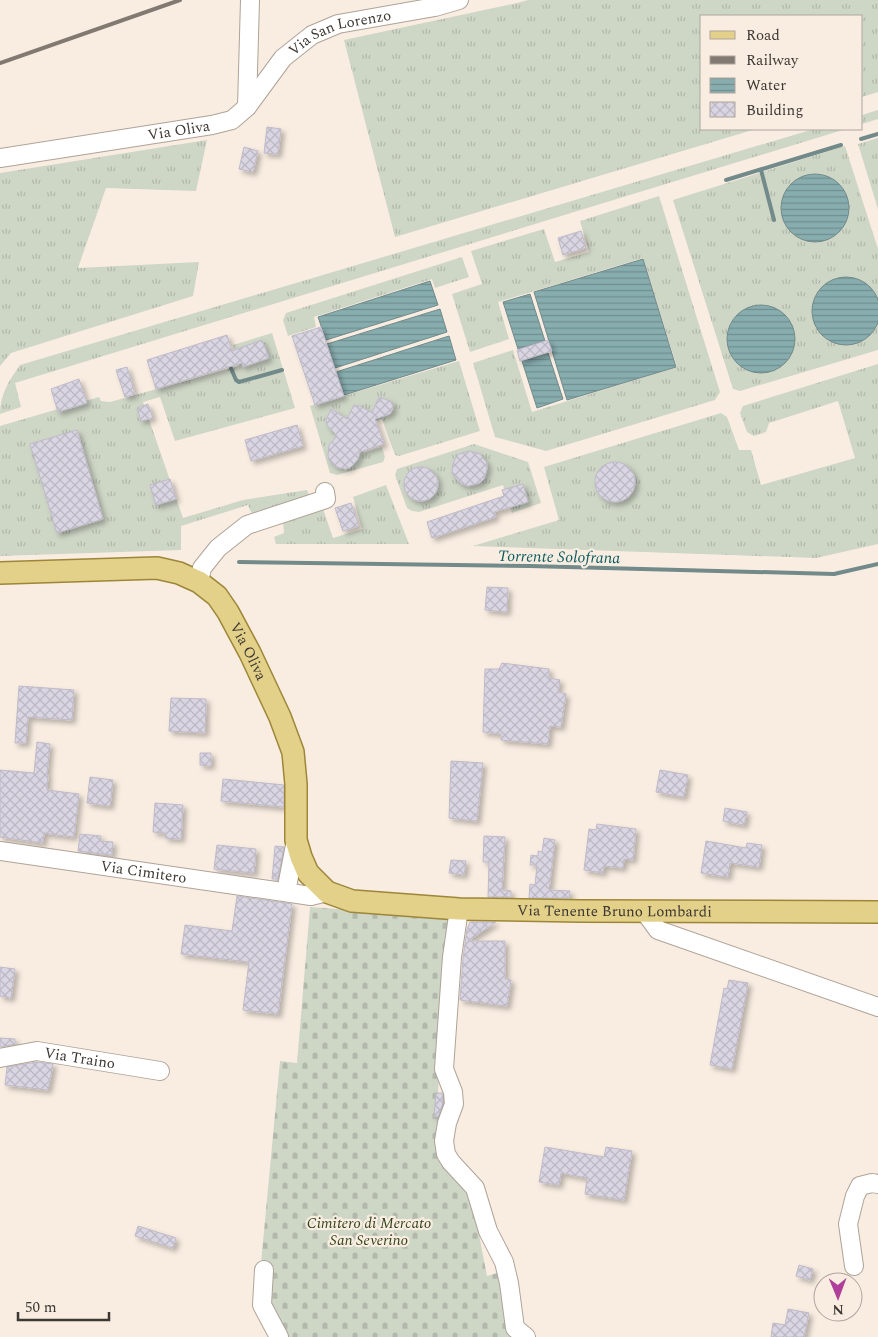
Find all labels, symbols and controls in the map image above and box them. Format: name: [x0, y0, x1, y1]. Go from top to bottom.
street label: Via San Lorenzo: [283, 4, 393, 62]
legend: [700, 15, 863, 130]
text: Road: [746, 24, 780, 47]
text: Railway: [746, 49, 799, 72]
text: Water: [746, 74, 786, 97]
text: Building: [746, 99, 803, 122]
street label: Via Oliva: [146, 114, 212, 147]
water label: Torrente Solofrana: [498, 544, 620, 570]
street label: Via Oliva: [224, 618, 273, 685]
street label: Via Cimitero: [99, 855, 188, 890]
street label: Via Tenente Bruno Lombardi: [517, 899, 712, 923]
street label: Via Traino: [43, 1041, 117, 1076]
park label: Cimitero di Mercato San Severino: [307, 1212, 431, 1252]
north arrow: [813, 1272, 863, 1322]
scale bar: [18, 1290, 109, 1322]
text: 50 m: [25, 1296, 57, 1319]
text: N: [832, 1299, 844, 1320]

